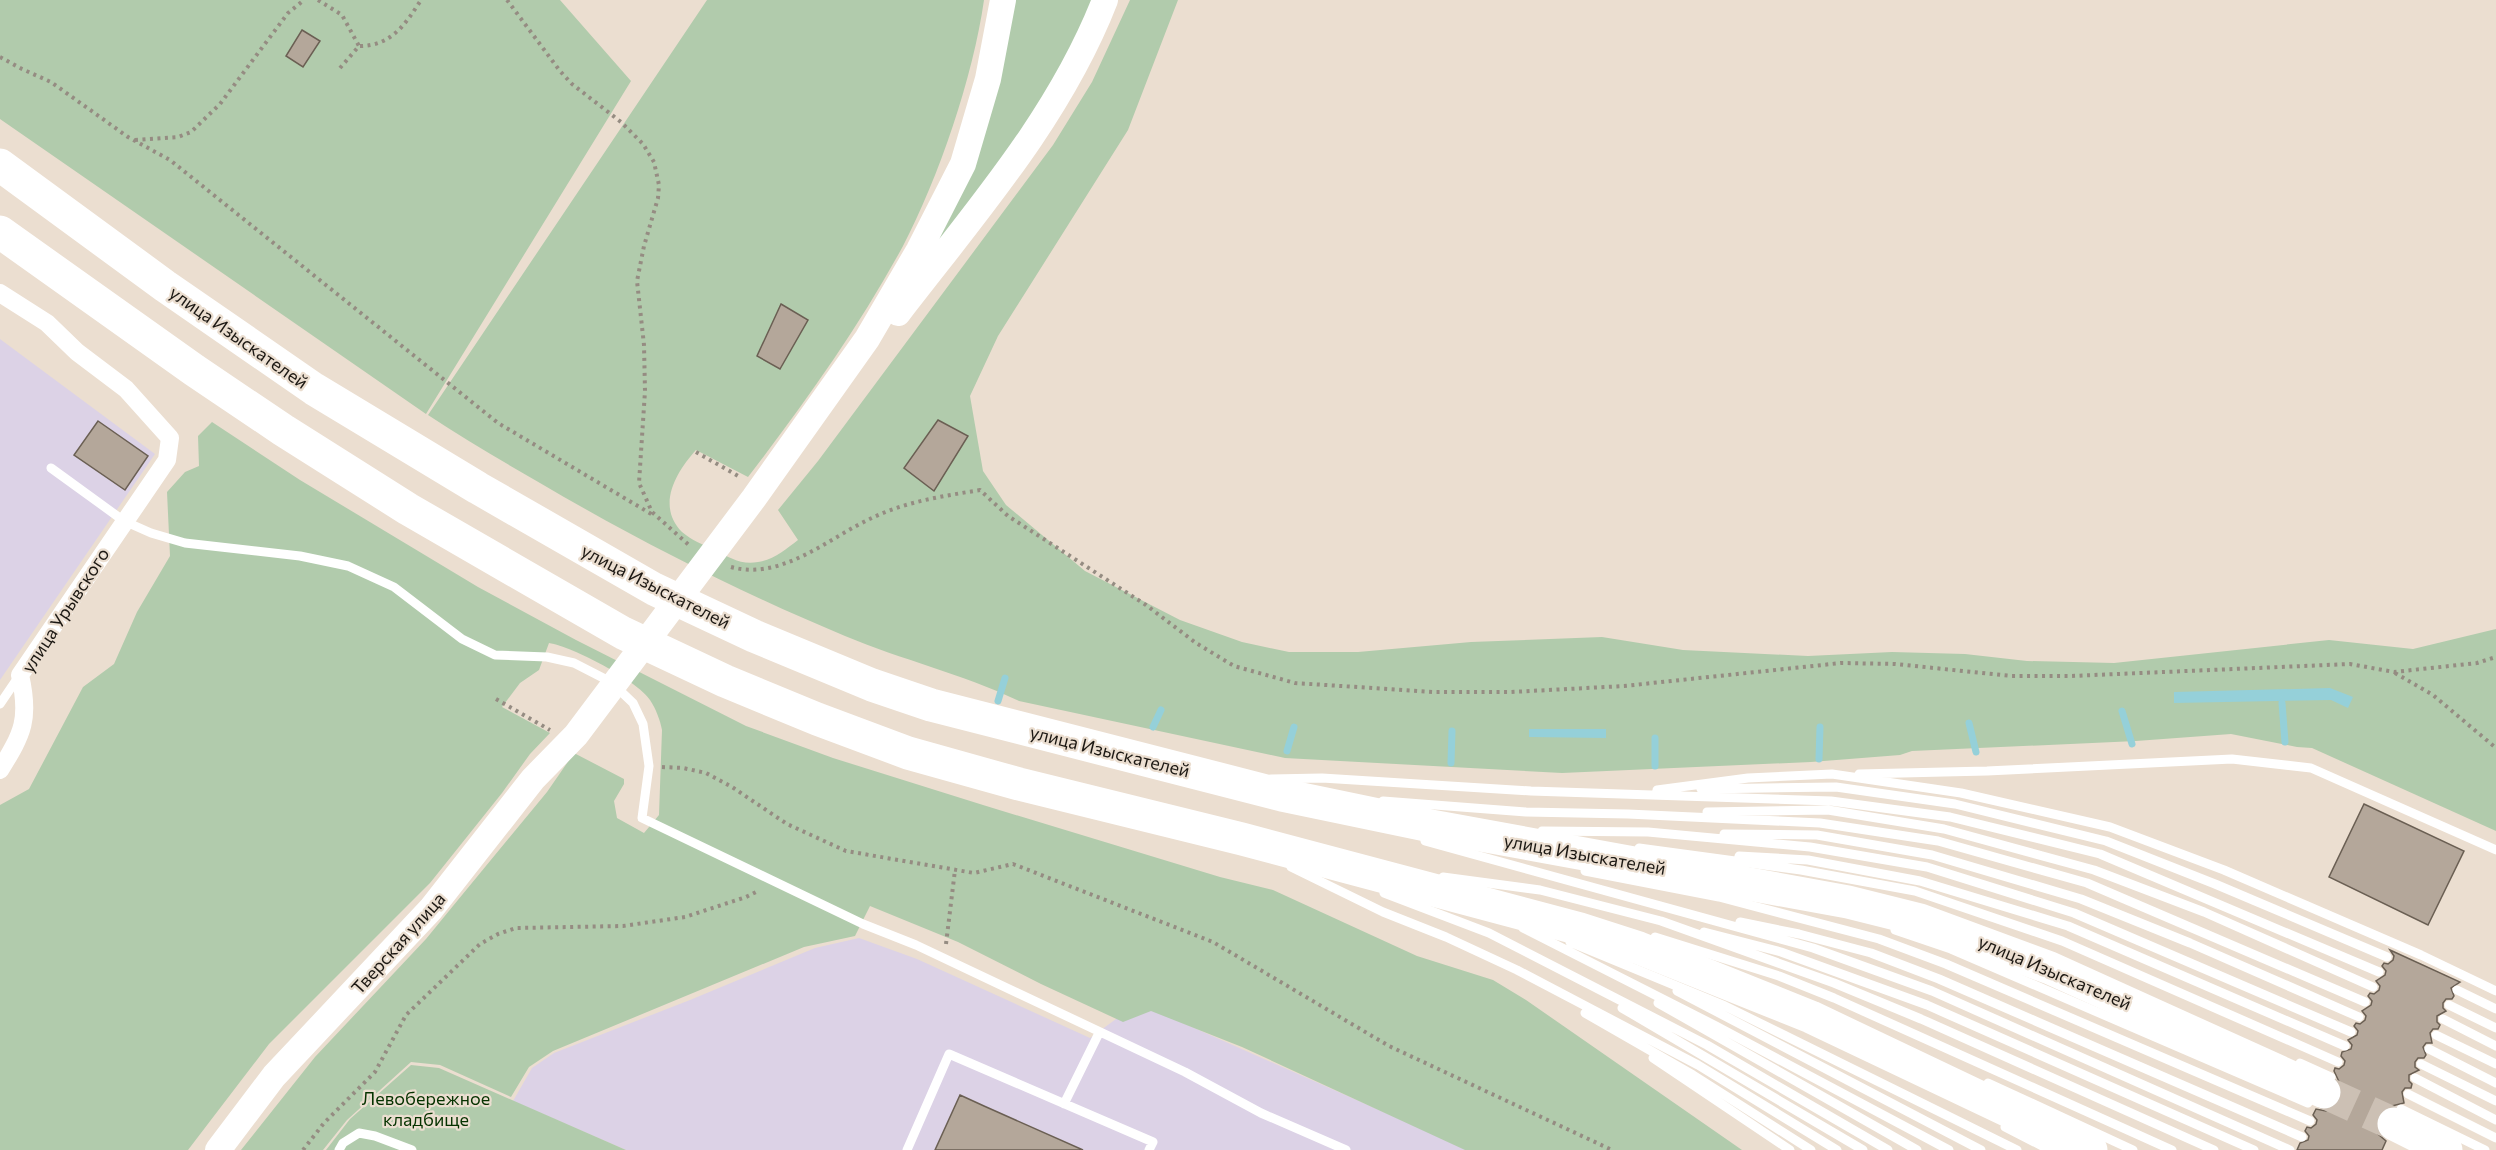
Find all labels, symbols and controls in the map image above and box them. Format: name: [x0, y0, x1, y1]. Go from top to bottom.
street label: улица Изыскателей: [166, 281, 312, 393]
street label: улица Изыскателей: [578, 539, 734, 633]
street label: улица Урывского: [17, 544, 113, 676]
street label: улица Изыскателей: [1028, 720, 1192, 782]
street label: улица Изыскателей: [1502, 829, 1668, 879]
street label: Тверская улица: [346, 887, 450, 999]
street label: улица Изыскателей: [1975, 930, 2135, 1014]
park label: Левобережное кладбище: [362, 1087, 490, 1130]

